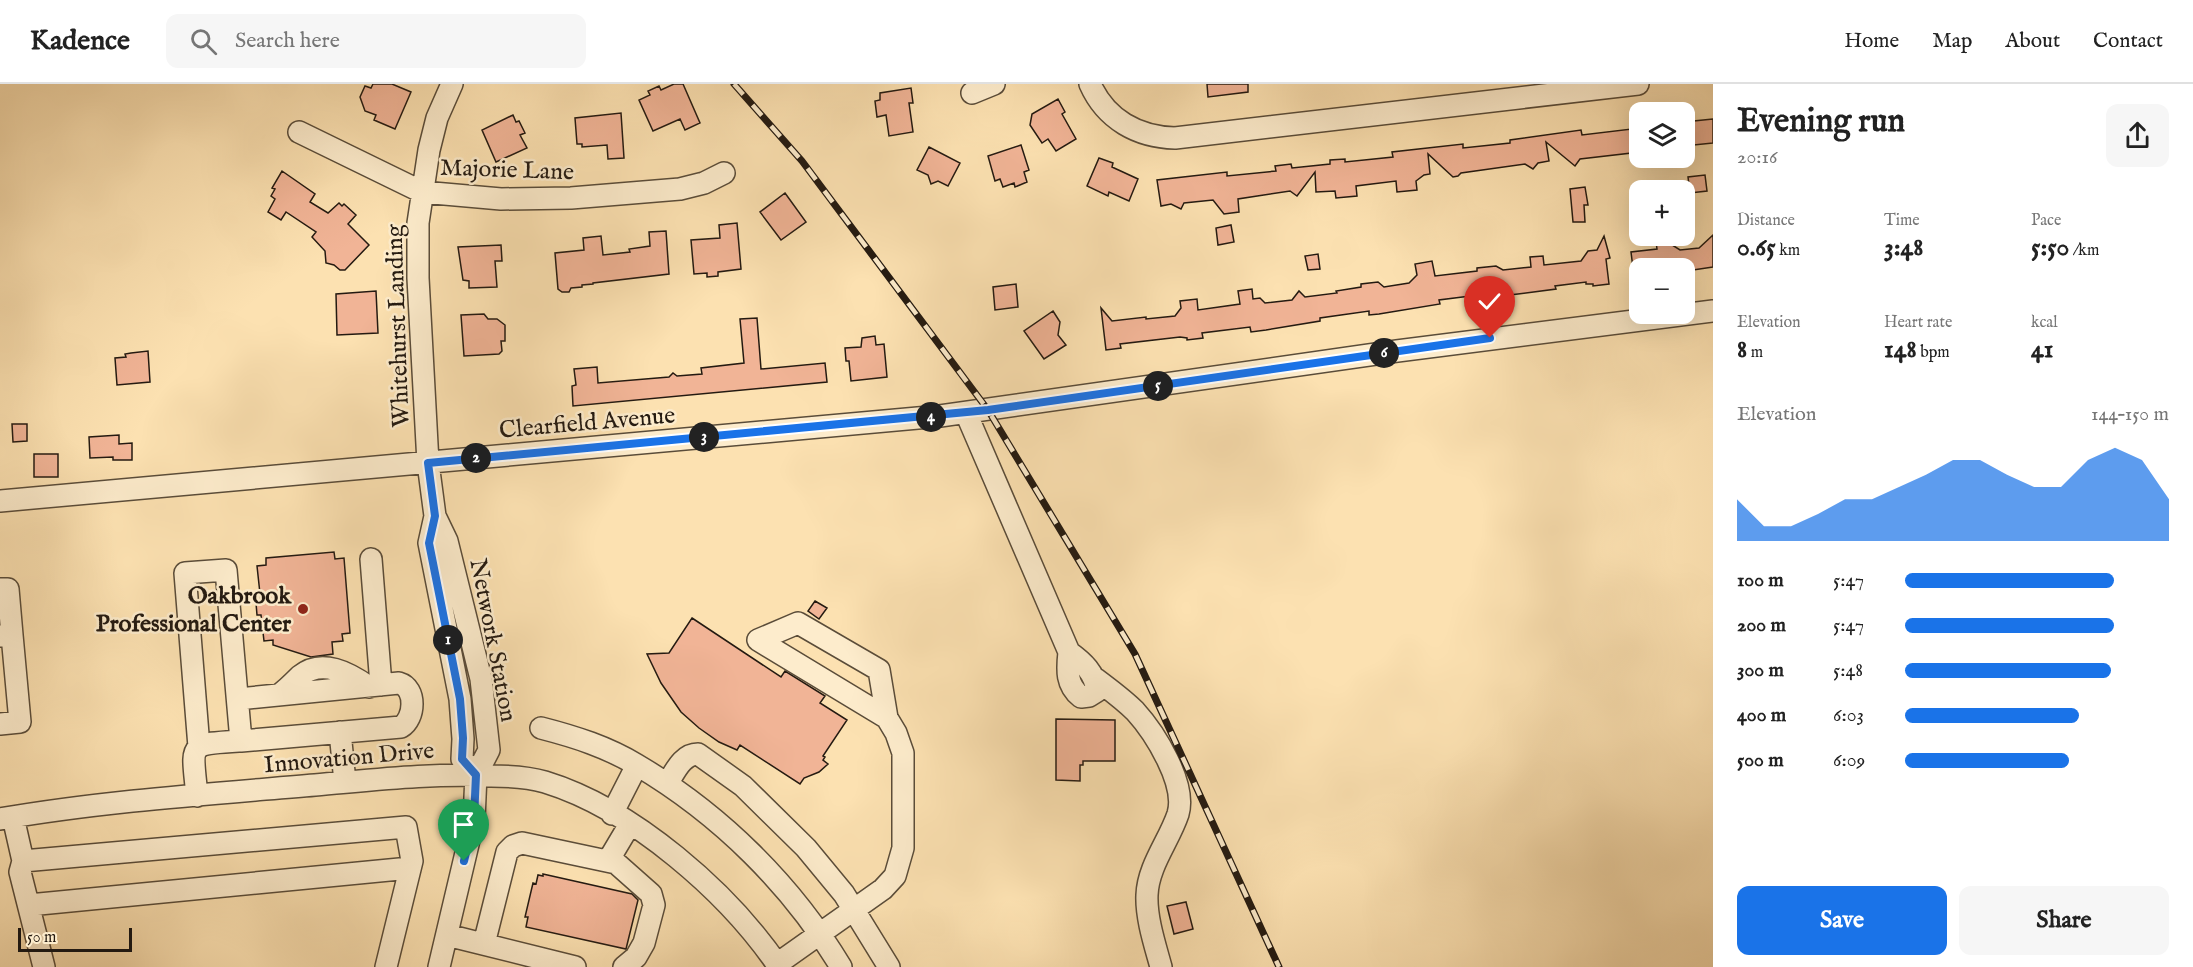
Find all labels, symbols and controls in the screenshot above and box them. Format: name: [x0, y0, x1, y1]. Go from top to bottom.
search box: [166, 14, 586, 68]
text: Kadence: [30, 24, 130, 59]
icon: search: [187, 25, 220, 58]
text: Search here: [235, 27, 340, 55]
text: Home: [1844, 28, 1899, 55]
text: Map: [1932, 28, 1972, 55]
text: About: [2005, 28, 2060, 55]
text: Contact: [2093, 28, 2163, 55]
text: Evening run: [1737, 101, 1905, 143]
map controls: [1629, 102, 1695, 324]
button: layers: [1629, 102, 1695, 168]
button: share: [2106, 104, 2169, 167]
text: 20:16: [1737, 145, 1777, 170]
street label: Majorie Lane: [439, 153, 575, 188]
button: +: [1629, 180, 1695, 246]
text: Distance: [1737, 211, 1795, 231]
text: Time: [1884, 211, 1920, 231]
text: Pace: [2031, 211, 2061, 231]
street label: Whitehurst Landing: [379, 223, 418, 428]
text: 0.65: [1737, 231, 1776, 264]
text: 3:48: [1884, 231, 1924, 264]
text: 5:50: [2031, 231, 2069, 264]
text: km: [1776, 241, 1800, 261]
text: /km: [2069, 241, 2099, 261]
button: −: [1629, 258, 1695, 324]
pin: [1464, 276, 1515, 338]
icon: check: [1473, 285, 1506, 318]
text: Elevation: [1737, 313, 1800, 333]
text: Heart rate: [1884, 313, 1952, 333]
text: kcal: [2031, 313, 2058, 333]
text: 8: [1737, 333, 1747, 366]
text: 148: [1884, 333, 1917, 366]
text: 41: [2031, 333, 2053, 366]
pin: 6: [1369, 338, 1399, 368]
text: 6: [1381, 343, 1387, 363]
text: m: [1747, 343, 1763, 363]
text: bpm: [1917, 343, 1950, 363]
pin: 5: [1143, 371, 1173, 401]
text: 5: [1155, 376, 1161, 396]
street label: Clearfield Avenue: [498, 400, 676, 447]
pin: 4: [916, 402, 946, 432]
text: Elevation: [1737, 402, 1816, 427]
text: 144–150 m: [2091, 402, 2169, 427]
text: 4: [927, 407, 935, 427]
pin: 3: [689, 422, 719, 452]
text: 3: [701, 427, 707, 447]
pin: 2: [461, 443, 491, 473]
text: 2: [472, 448, 480, 468]
street label: Network Station: [461, 556, 524, 725]
text: 100 m: [1737, 568, 1784, 593]
text: 5:47: [1833, 568, 1864, 593]
place label: Oakbrook Professional Center: [96, 581, 292, 640]
marker: Oakbrook Professional Center: [296, 602, 310, 616]
text: 200 m: [1737, 613, 1786, 638]
text: 5:47: [1833, 613, 1864, 638]
pin: 1: [433, 625, 463, 655]
text: 1: [445, 630, 451, 650]
text: 300 m: [1737, 658, 1784, 683]
text: 5:48: [1833, 658, 1863, 683]
text: 400 m: [1737, 703, 1786, 728]
text: 6:03: [1833, 703, 1864, 728]
street label: Innovation Drive: [263, 736, 436, 781]
text: 500 m: [1737, 748, 1784, 773]
text: 6:09: [1833, 748, 1865, 773]
pin: [438, 799, 489, 861]
icon: arrive: [447, 808, 480, 841]
button: Save: [1737, 886, 1947, 955]
button: Share: [1959, 886, 2169, 955]
scale bar: [18, 925, 132, 952]
text: 50 m: [27, 928, 56, 948]

